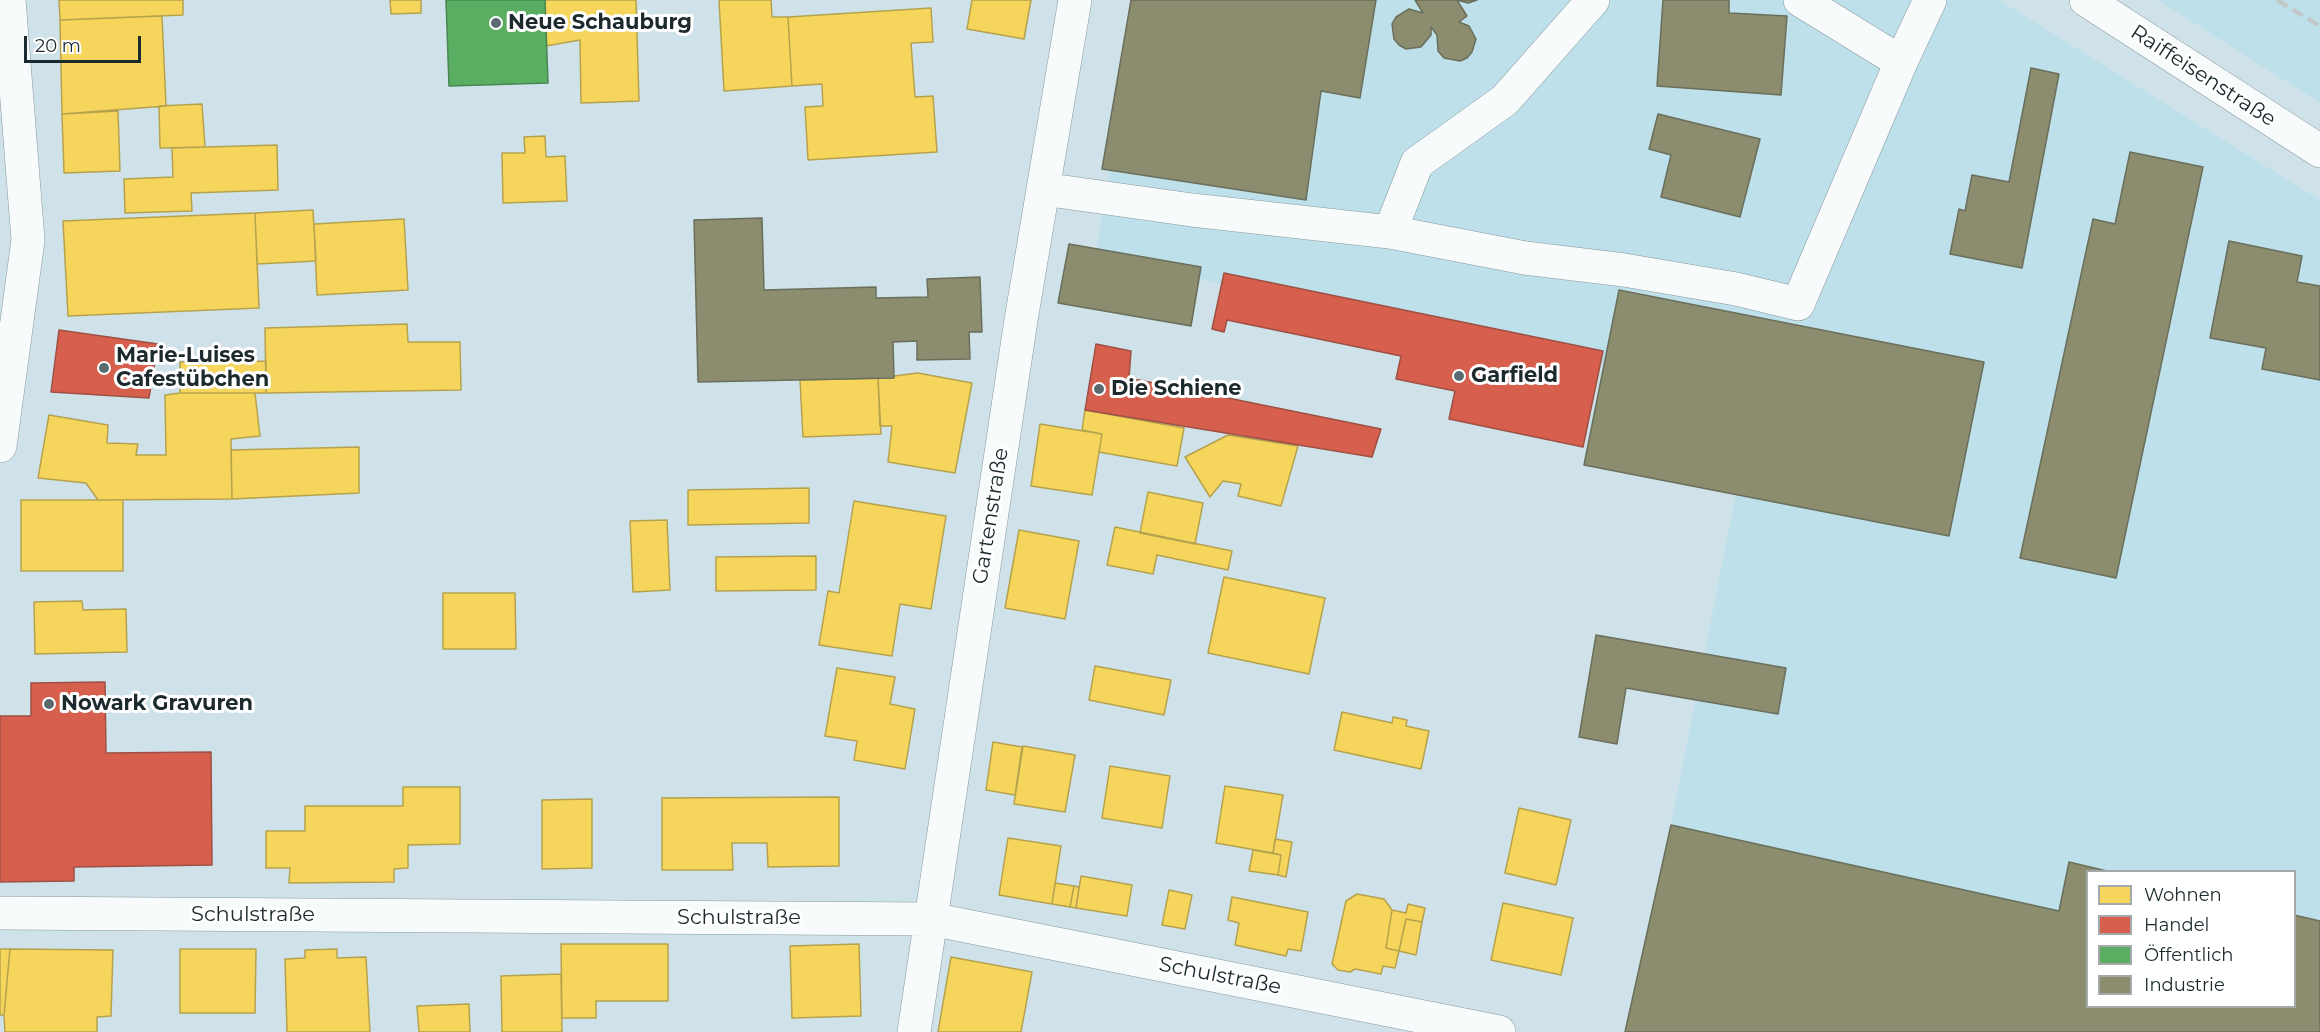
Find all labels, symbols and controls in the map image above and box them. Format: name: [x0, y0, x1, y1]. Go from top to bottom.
place label: Neue Schauburg: [508, 10, 692, 36]
marker: Neue Schauburg: [489, 16, 503, 30]
street label: Raiffeisenstraße: [2126, 20, 2280, 132]
scale bar: [27, 24, 144, 62]
text: 20 m: [35, 35, 81, 57]
place label: Marie-Luises Cafestübchen: [116, 343, 269, 393]
marker: Marie-Luises Cafestübchen: [97, 361, 111, 375]
place label: Garfield: [1471, 363, 1558, 389]
marker: Garfield: [1452, 369, 1466, 383]
place label: Die Schiene: [1111, 376, 1242, 402]
marker: Die Schiene: [1092, 382, 1106, 396]
street label: Gartenstraße: [968, 446, 1014, 586]
place label: Nowark Gravuren: [61, 691, 253, 717]
marker: Nowark Gravuren: [42, 697, 56, 711]
legend: [2086, 870, 2296, 1008]
text: Wohnen: [2144, 884, 2222, 906]
street label: Schulstraße: [191, 902, 315, 928]
street label: Schulstraße: [677, 905, 801, 931]
text: Handel: [2144, 914, 2209, 936]
text: Öffentlich: [2144, 944, 2233, 966]
street label: Schulstraße: [1157, 952, 1283, 1000]
text: Industrie: [2144, 974, 2225, 996]

